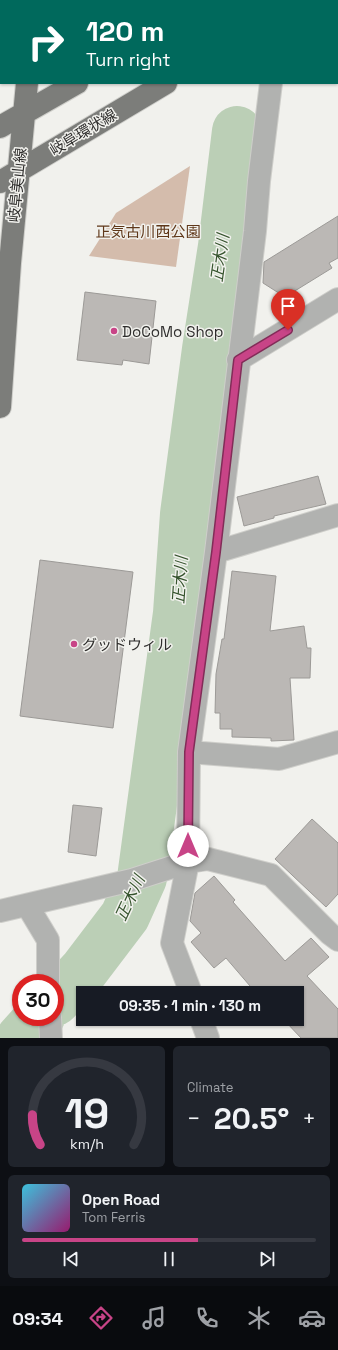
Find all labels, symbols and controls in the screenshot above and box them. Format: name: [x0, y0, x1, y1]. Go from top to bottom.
text: 120 m: [86, 13, 164, 49]
icon: right: [20, 16, 72, 68]
text: Turn right: [86, 48, 170, 71]
street label: 岐阜環状線: [46, 105, 120, 159]
street label: 岐阜美山線: [4, 147, 30, 223]
park label: 正気古川西公園: [95, 222, 201, 241]
water label: 正木川: [206, 231, 234, 283]
pin: [271, 289, 305, 330]
icon: arrive: [277, 295, 299, 317]
place label: DoCoMo Shop: [122, 322, 224, 341]
marker: DoCoMo Shop: [109, 326, 119, 336]
water label: 正木川: [168, 553, 192, 605]
place label: グッドウィル: [82, 635, 172, 654]
marker: グッドウィル: [69, 639, 79, 649]
position arrow: [167, 825, 209, 867]
water label: 正木川: [110, 870, 151, 924]
speed limit sign: 30: [12, 974, 64, 1026]
text: 09:35 · 1 min · 130 m: [119, 996, 261, 1015]
text: Climate: [187, 1079, 233, 1096]
text: 19: [64, 1086, 109, 1139]
text: 20.5°: [214, 1099, 289, 1138]
text: −: [187, 1104, 201, 1132]
text: +: [302, 1104, 316, 1132]
text: km/h: [69, 1134, 104, 1152]
text: Open Road: [82, 1190, 160, 1209]
text: Tom Ferris: [82, 1209, 145, 1226]
icon: previous: [60, 1248, 82, 1270]
icon: pause: [158, 1248, 180, 1270]
icon: next: [256, 1248, 278, 1270]
icon: directions: [87, 1304, 115, 1332]
icon: music: [140, 1304, 168, 1332]
icon: phone: [193, 1304, 221, 1332]
icon: climate: [245, 1304, 273, 1332]
icon: car: [298, 1304, 326, 1332]
text: 09:34: [12, 1307, 63, 1330]

